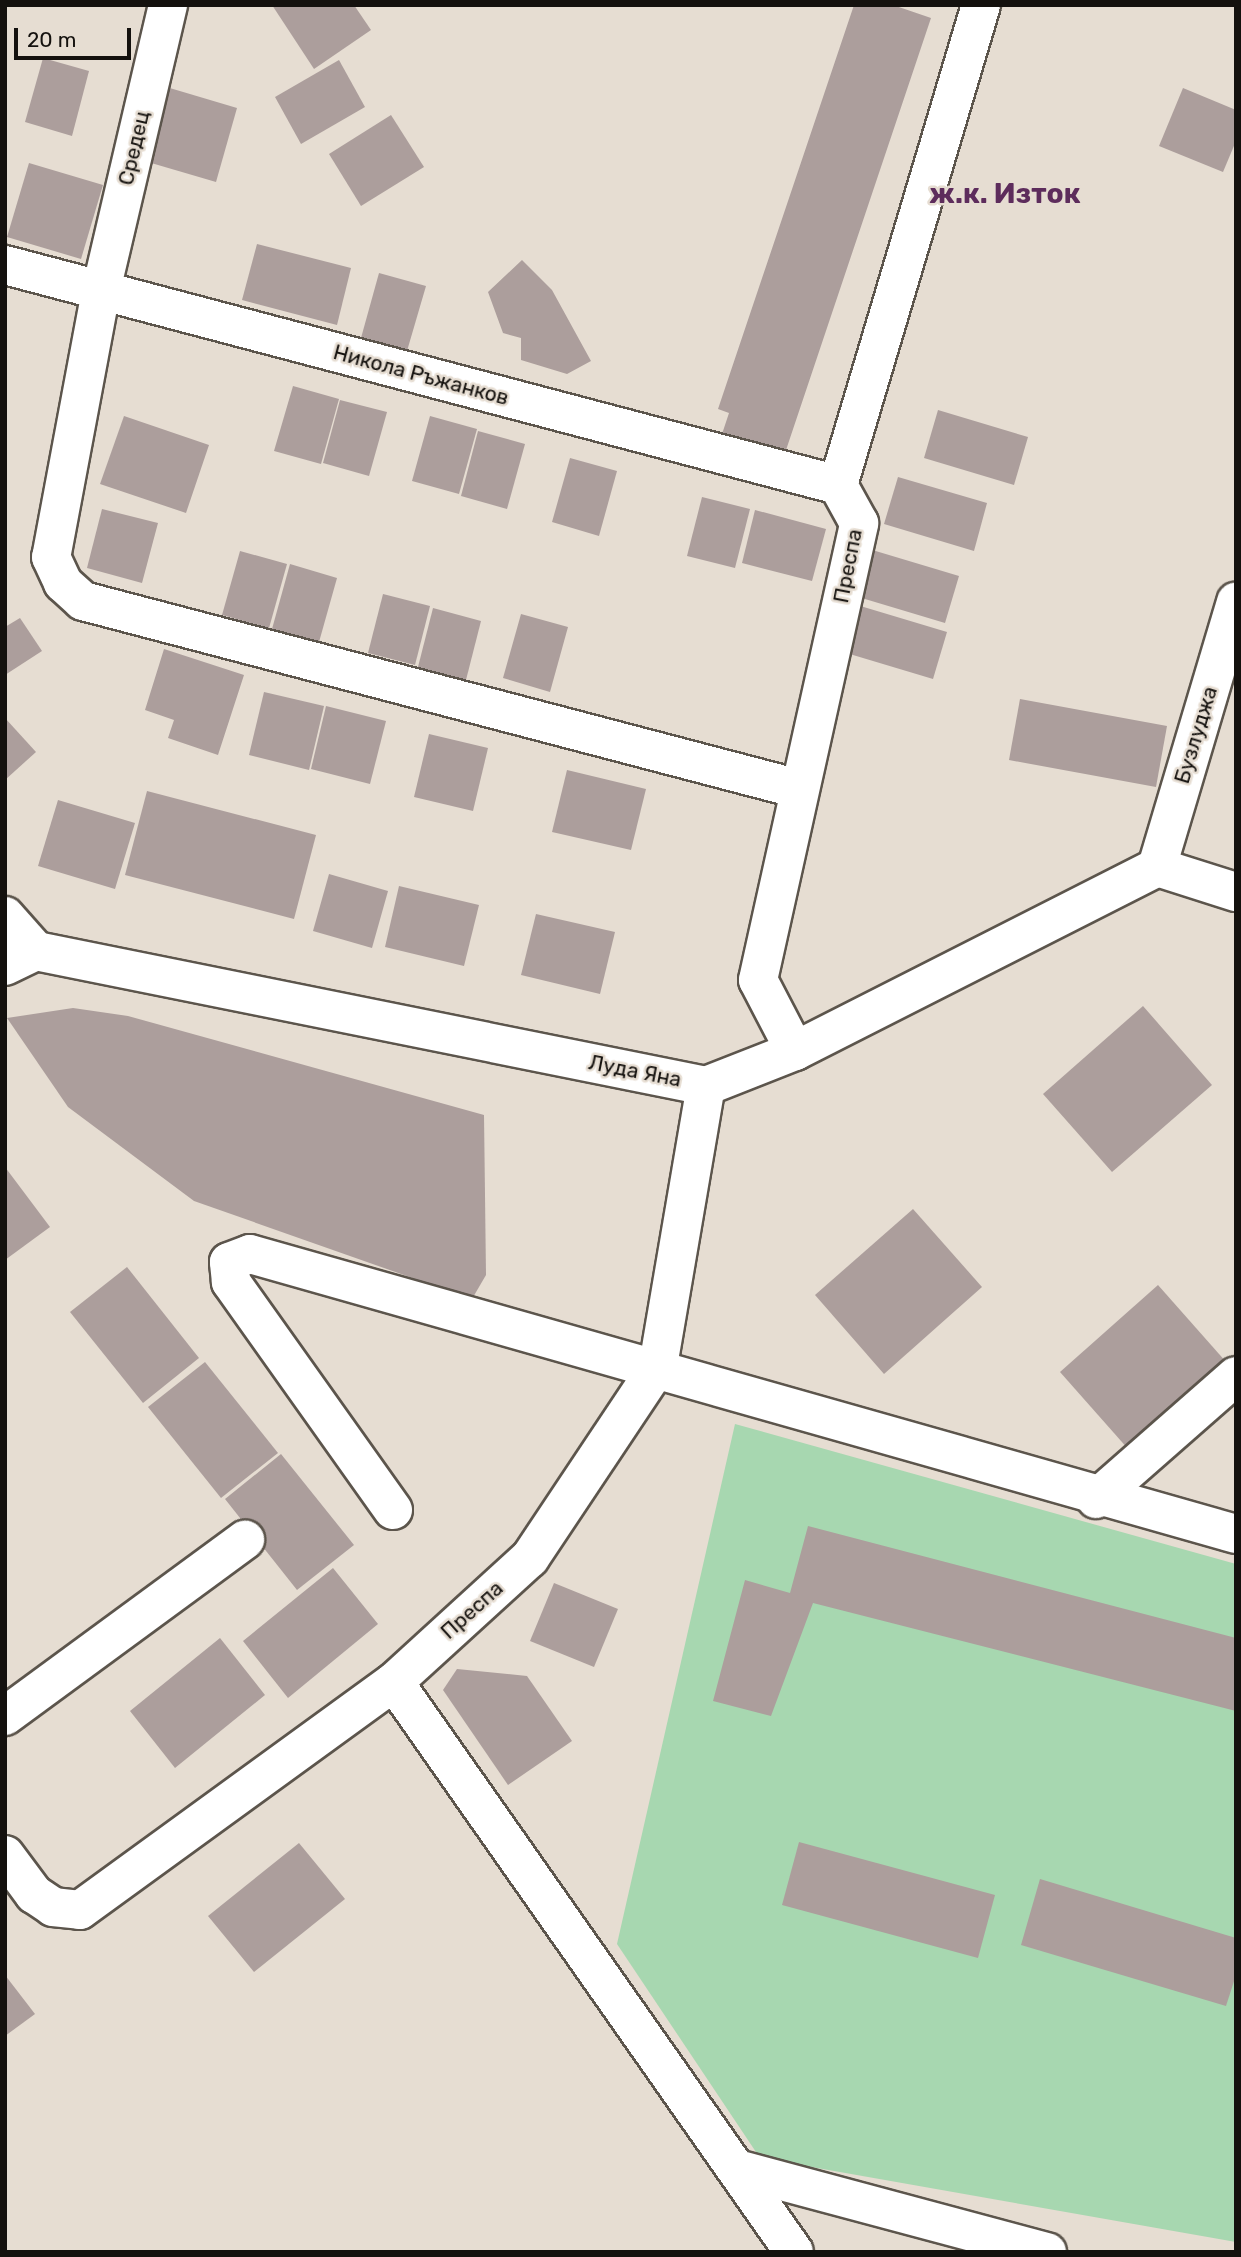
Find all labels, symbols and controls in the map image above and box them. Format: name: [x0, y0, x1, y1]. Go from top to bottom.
scale bar: [18, 14, 135, 58]
text: 20 m: [27, 27, 76, 52]
street label: Средец: [113, 108, 155, 188]
district label: ж.к. Изток: [929, 177, 1081, 211]
street label: Никола Ръжанков: [331, 339, 511, 411]
street label: Преспа: [828, 527, 868, 605]
street label: Бузлуджа: [1169, 683, 1223, 787]
street label: Луда Яна: [587, 1050, 683, 1092]
street label: Преспа: [436, 1576, 508, 1644]

